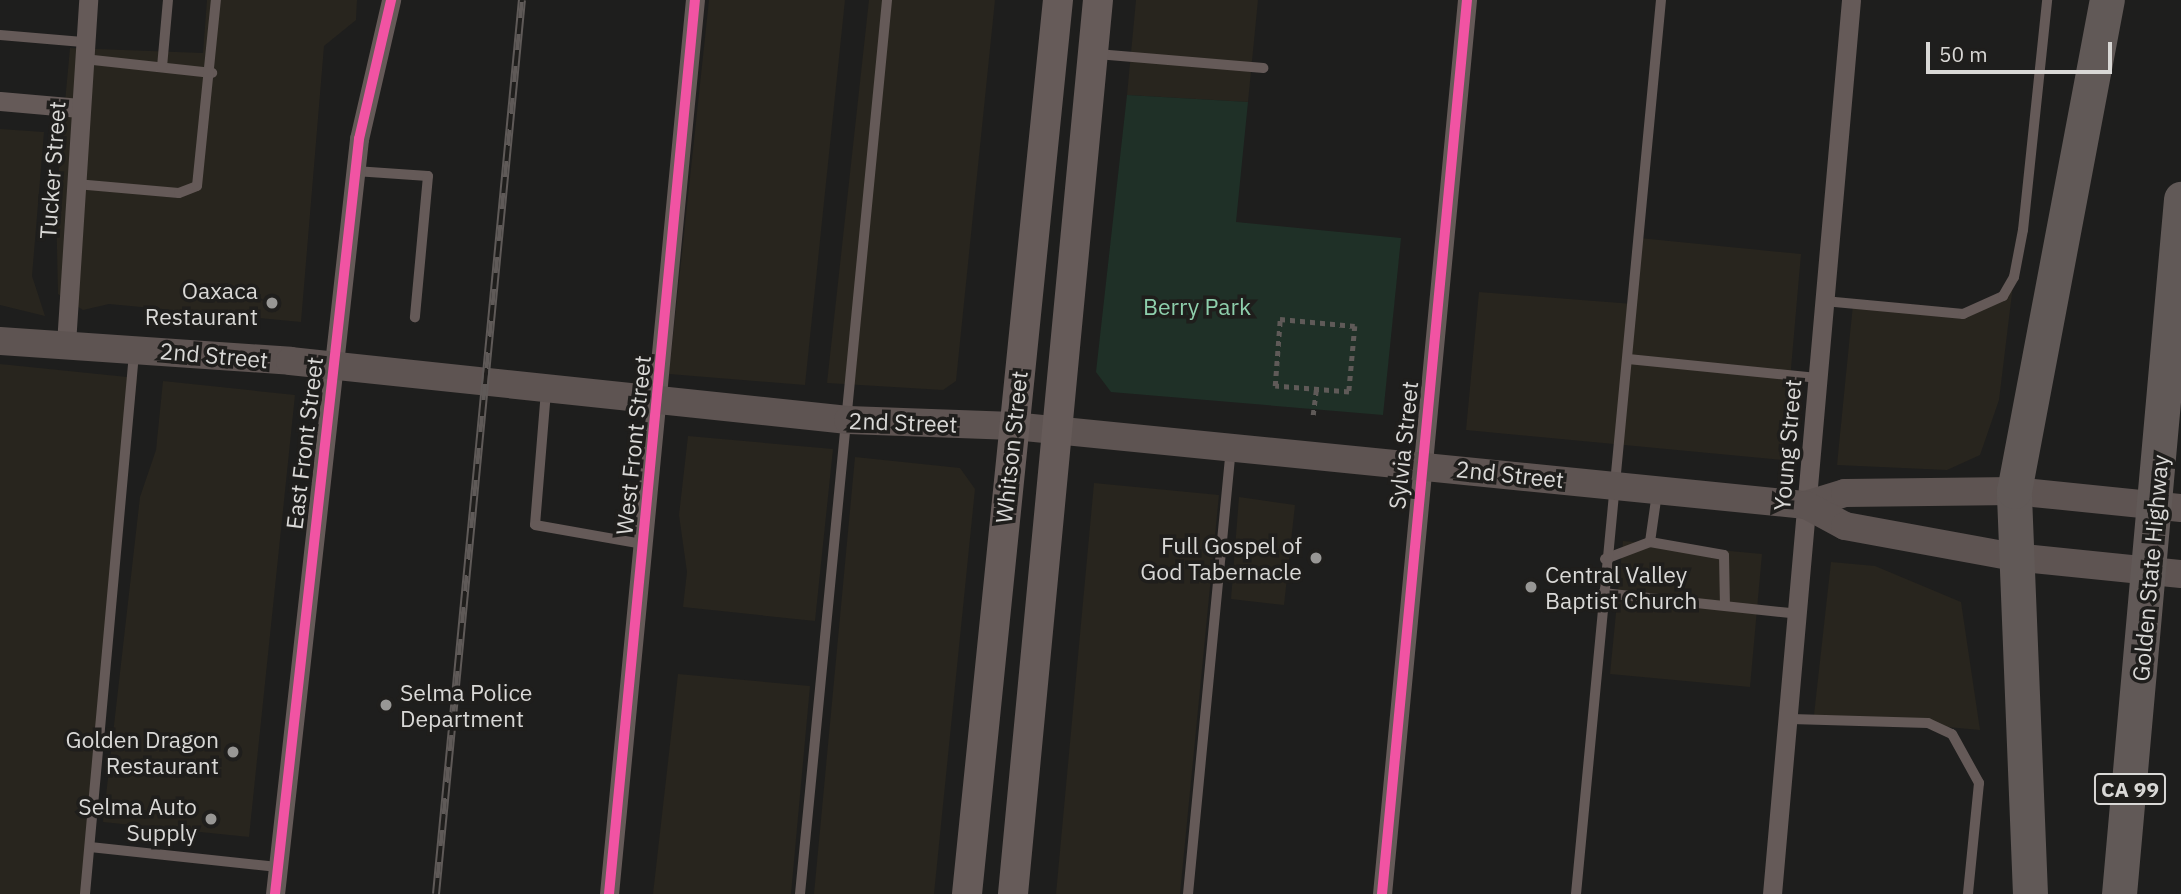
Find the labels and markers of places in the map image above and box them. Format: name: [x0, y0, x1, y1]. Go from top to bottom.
place label: Oaxaca Restaurant: [145, 276, 258, 330]
marker: Oaxaca Restaurant: [264, 295, 280, 311]
place label: Full Gospel of God Tabernacle: [1140, 531, 1302, 585]
marker: Full Gospel of God Tabernacle: [1308, 550, 1324, 566]
place label: Central Valley Baptist Church: [1545, 560, 1697, 614]
marker: Central Valley Baptist Church: [1523, 579, 1539, 595]
place label: Selma Police Department: [400, 678, 532, 732]
marker: Selma Police Department: [378, 697, 394, 713]
place label: Golden Dragon Restaurant: [65, 725, 219, 779]
marker: Golden Dragon Restaurant: [225, 744, 241, 760]
place label: Selma Auto Supply: [78, 792, 197, 846]
marker: Selma Auto Supply: [203, 811, 219, 827]

